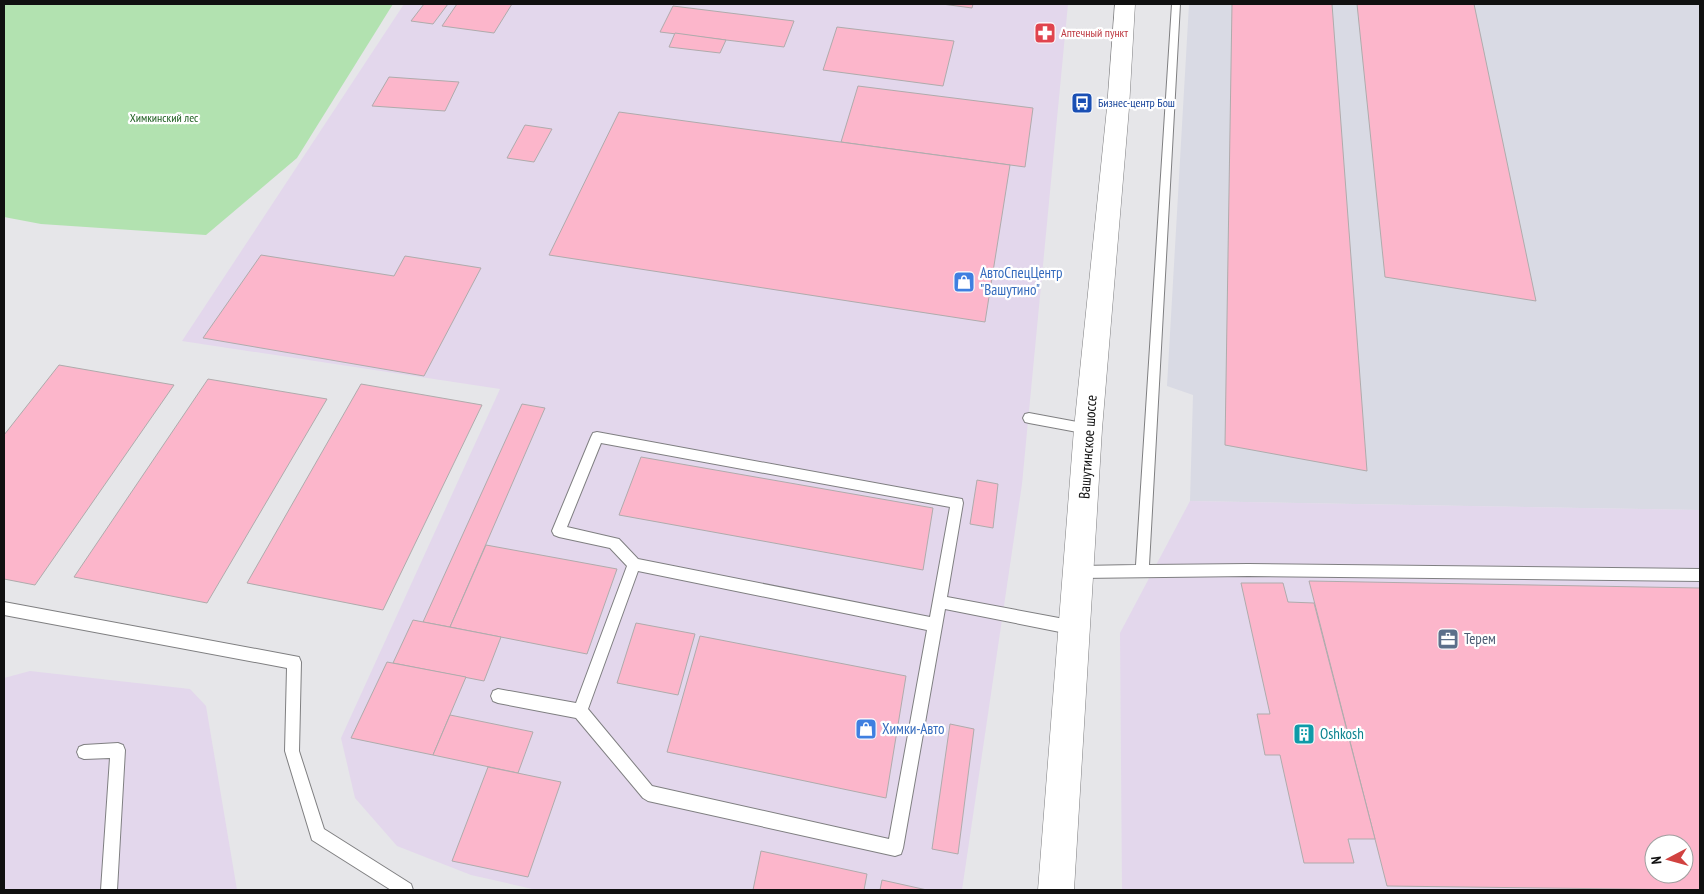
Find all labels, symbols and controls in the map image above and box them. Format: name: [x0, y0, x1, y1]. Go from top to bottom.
pharmacy icon: Аптечный пункт: [1033, 21, 1057, 45]
place label: Аптечный пункт: [1061, 25, 1128, 40]
bus stop icon: Бизнес-центр Бош: [1070, 91, 1094, 115]
place label: Бизнес-центр Бош: [1098, 95, 1175, 110]
park label: Химкинский лес: [130, 110, 199, 125]
place label: АвтоСпецЦентр "Вашутино": [980, 263, 1062, 299]
shop icon: АвтоСпецЦентр "Вашутино": [952, 270, 976, 294]
street label: Вашутинское шоссе: [1074, 394, 1101, 500]
office icon: Терем: [1436, 627, 1460, 651]
place label: Терем: [1464, 629, 1496, 648]
shop icon: Химки-Авто: [854, 717, 878, 741]
place label: Химки-Авто: [882, 719, 944, 738]
building icon: Oshkosh: [1292, 722, 1316, 746]
place label: Oshkosh: [1320, 724, 1364, 743]
north arrow: [1644, 834, 1694, 884]
text: N: [1647, 856, 1665, 865]

